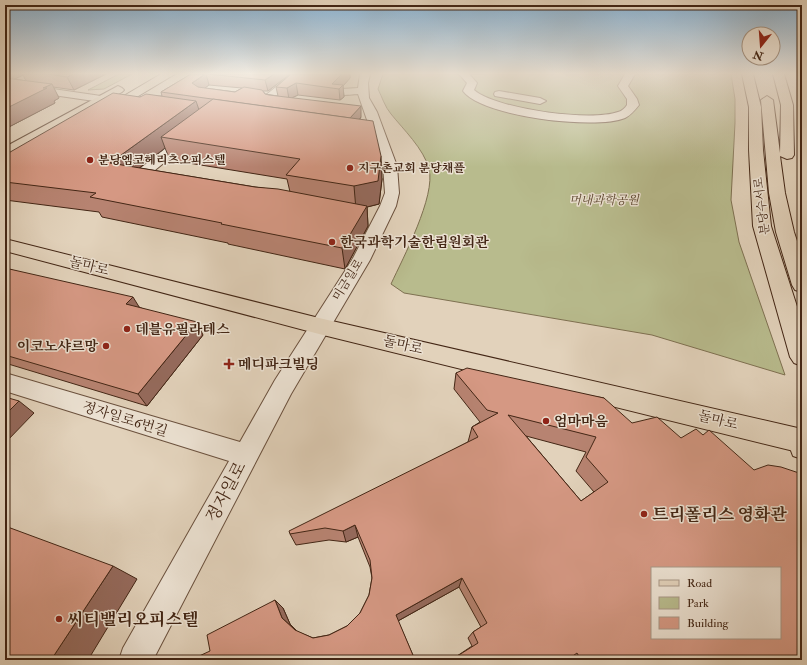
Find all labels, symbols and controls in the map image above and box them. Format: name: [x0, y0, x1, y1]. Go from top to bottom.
north arrow: [741, 26, 781, 66]
text: N: [751, 47, 766, 63]
place label: 분당엠코헤리츠오피스텔: [98, 153, 226, 168]
marker: 분당엠코헤리츠오피스텔: [85, 155, 95, 165]
place label: 지구촌교회 분당채플: [358, 161, 465, 176]
marker: 지구촌교회 분당채플: [345, 163, 355, 173]
street label: 분당수서로: [751, 176, 773, 236]
park label: 머내과학공원: [569, 193, 640, 208]
place label: 한국과학기술한림원회관: [340, 234, 489, 251]
marker: 한국과학기술한림원회관: [327, 237, 337, 247]
street label: 돌마로: [67, 253, 111, 279]
street label: 미금일로: [329, 256, 367, 304]
place label: 데블유필라테스: [135, 321, 230, 338]
marker: 데블유필라테스: [122, 324, 132, 334]
street label: 돌마로: [381, 332, 425, 358]
place label: 이코노샤르망: [17, 338, 98, 355]
marker: 이코노샤르망: [101, 341, 111, 351]
place label: 메디파크빌딩: [238, 356, 319, 373]
marker: 메디파크빌딩: [223, 358, 235, 370]
street label: 정자일로6번길: [80, 398, 170, 440]
street label: 돌마로: [696, 407, 740, 433]
place label: 엄마마음: [554, 413, 609, 430]
marker: 엄마마음: [541, 416, 551, 426]
street label: 정자일로: [201, 458, 251, 526]
place label: 트리폴리스 영화관: [652, 504, 788, 525]
marker: 트리폴리스 영화관: [639, 509, 649, 519]
legend: [651, 567, 781, 639]
text: Road: [687, 576, 712, 591]
text: Park: [687, 596, 709, 611]
place label: 씨티밸리오피스텔: [67, 609, 198, 630]
marker: 씨티밸리오피스텔: [54, 614, 64, 624]
text: Building: [687, 616, 730, 631]

